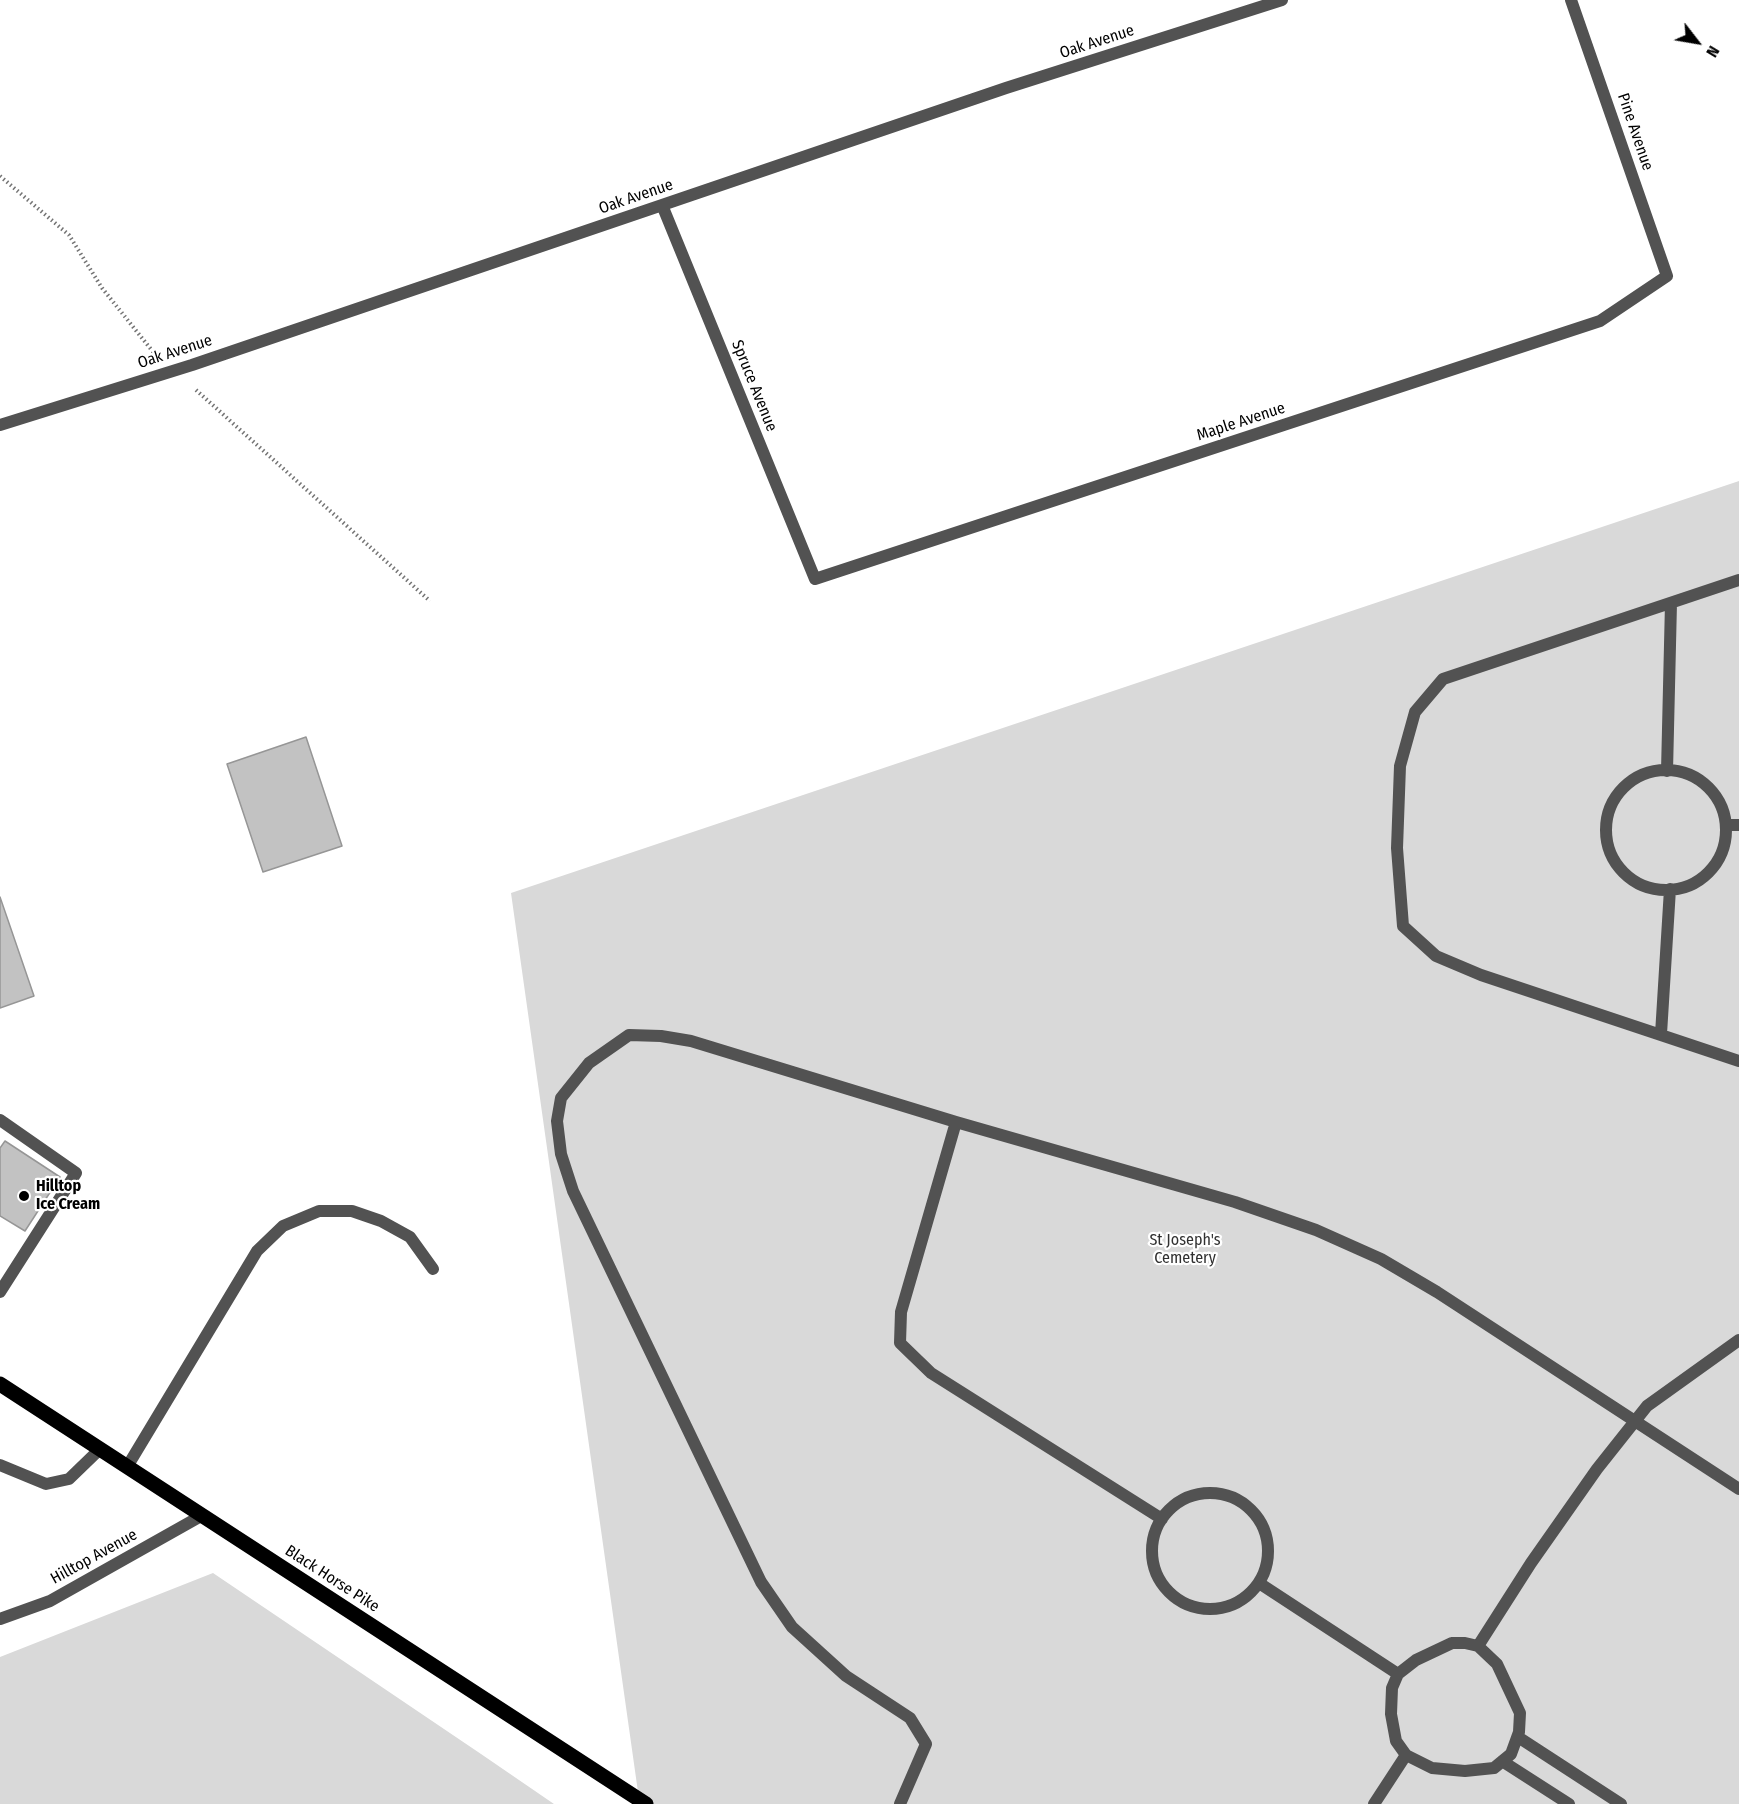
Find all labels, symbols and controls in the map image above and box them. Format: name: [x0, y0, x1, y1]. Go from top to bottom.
north arrow: [1667, 12, 1727, 72]
street label: Oak Avenue: [1057, 21, 1137, 63]
text: N: [1702, 43, 1723, 61]
street label: Pine Avenue: [1613, 91, 1657, 173]
street label: Oak Avenue: [596, 175, 676, 219]
street label: Oak Avenue: [135, 331, 215, 373]
street label: Spruce Avenue: [727, 338, 781, 434]
street label: Maple Avenue: [1194, 399, 1288, 445]
place label: Hilltop Ice Cream: [36, 1177, 100, 1215]
marker: Hilltop Ice Cream: [17, 1189, 31, 1203]
park label: St Joseph's Cemetery: [1149, 1231, 1221, 1269]
street label: Hilltop Avenue: [47, 1525, 141, 1589]
street label: Black Horse Pike: [281, 1541, 383, 1617]

